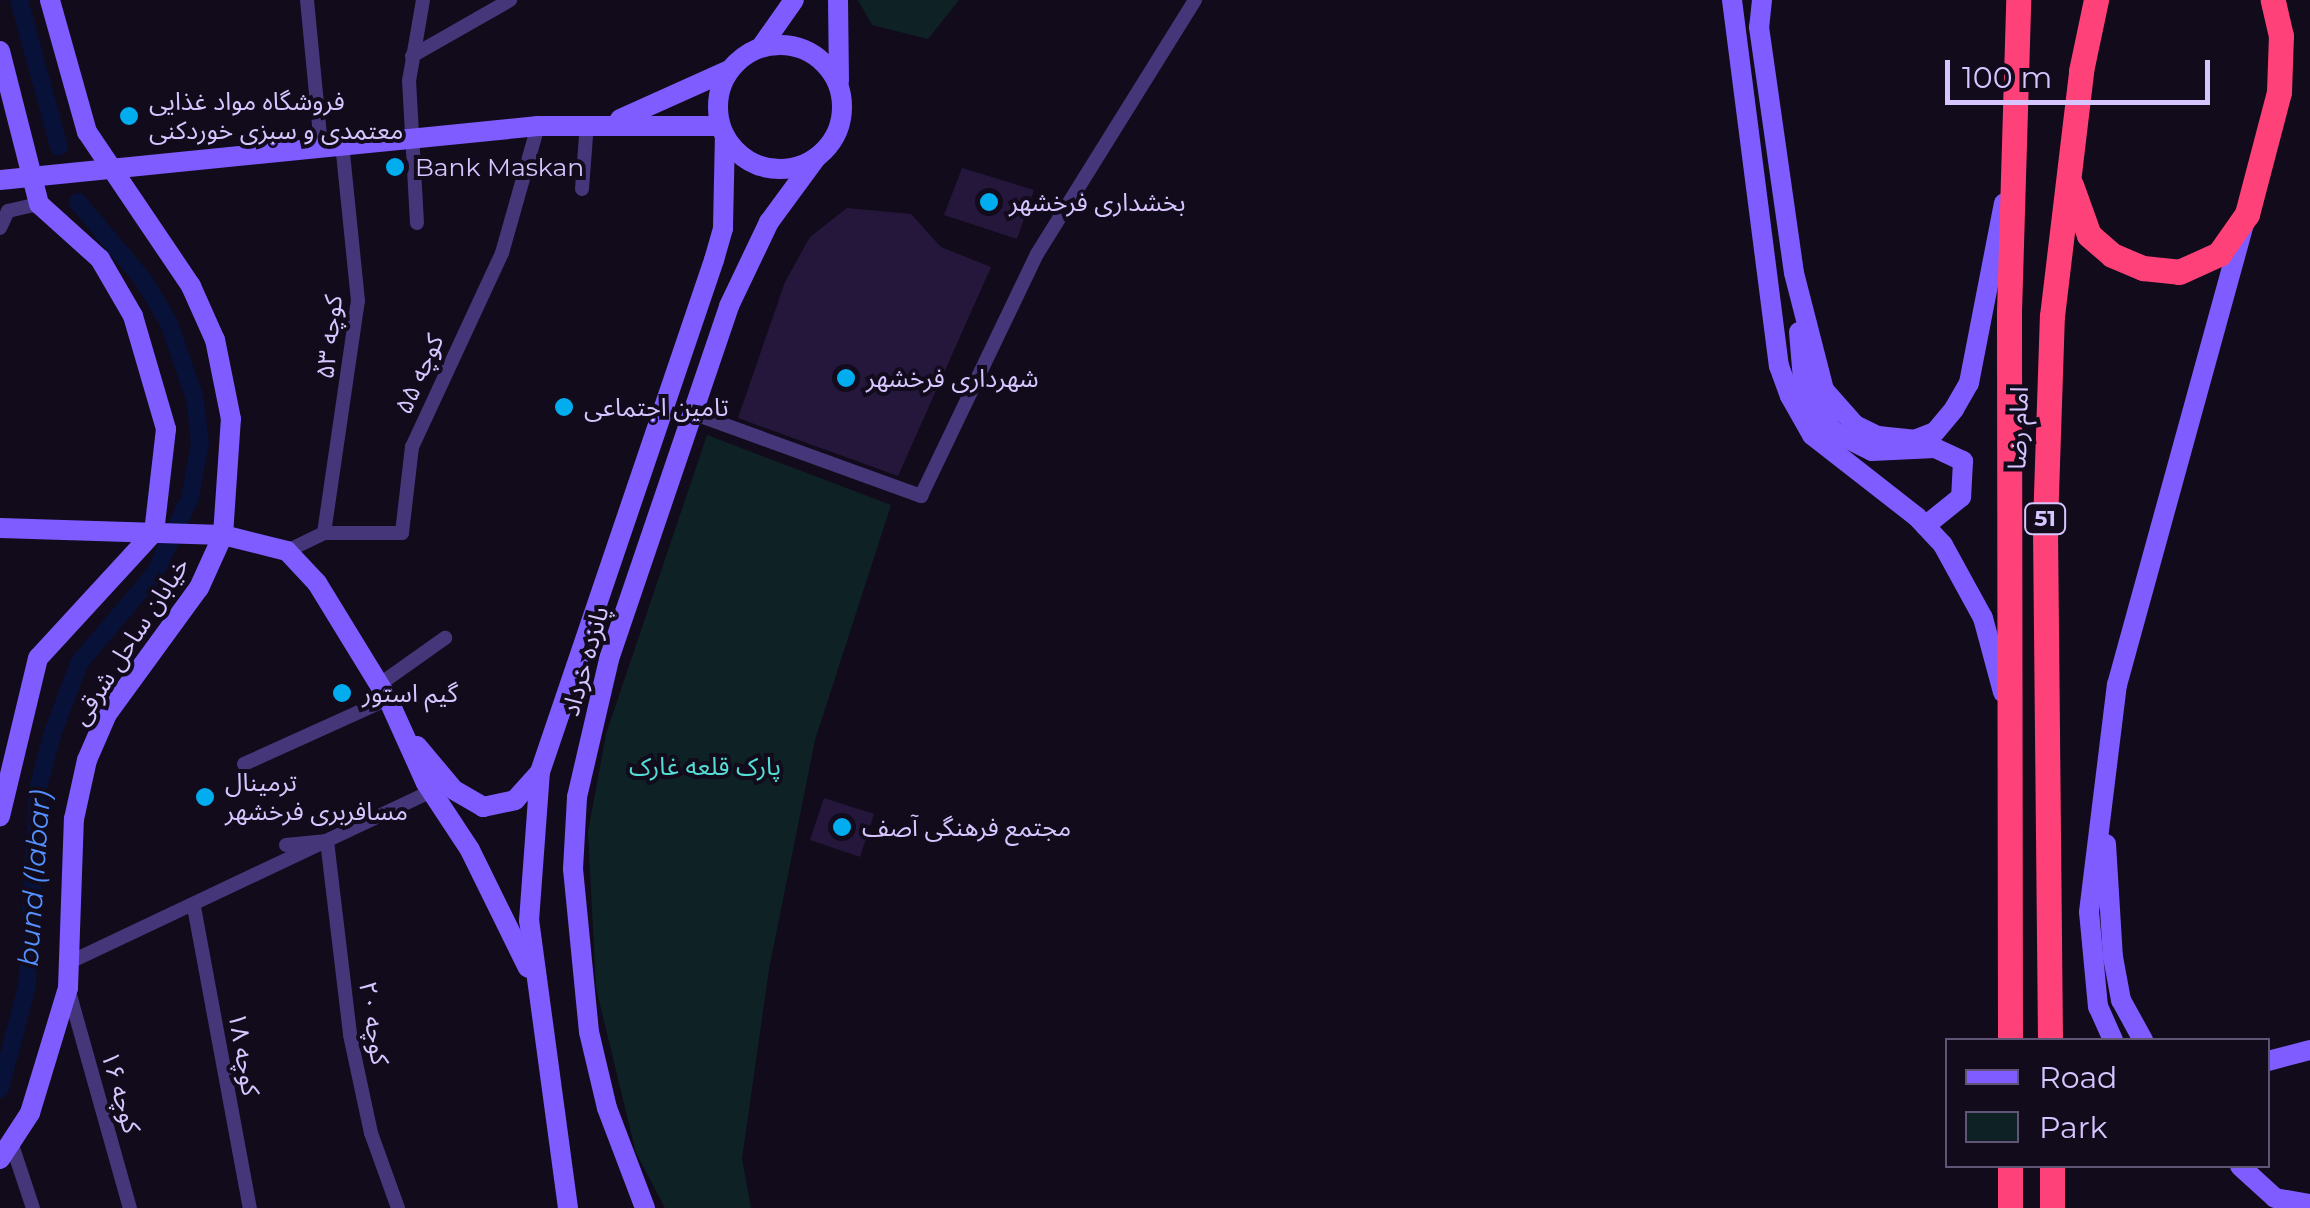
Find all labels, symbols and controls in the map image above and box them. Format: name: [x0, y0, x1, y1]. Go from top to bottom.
scale bar: [1950, 40, 2215, 102]
text: 100 m: [1962, 59, 2052, 96]
place label: فروشگاه مواد غذایی معتمدی و سبزی خوردکنی: [149, 87, 403, 146]
marker: فروشگاه مواد غذایی معتمدی و سبزی خوردکنی: [118, 105, 140, 127]
place label: Bank Maskan: [415, 152, 584, 182]
marker: Bank Maskan: [384, 156, 406, 178]
place label: بخشداری فرخشهر: [1009, 187, 1185, 217]
marker: بخشداری فرخشهر: [978, 191, 1000, 213]
street label: کوچه ۵۳: [310, 294, 348, 380]
street label: کوچه ۵۵: [388, 329, 450, 419]
place label: شهرداری فرخشهر: [866, 363, 1039, 393]
marker: شهرداری فرخشهر: [835, 367, 857, 389]
street label: امام رضا: [2002, 386, 2034, 470]
place label: تامین اجتماعی: [584, 392, 729, 422]
marker: تامین اجتماعی: [553, 396, 575, 418]
road number: 51: [2022, 502, 2068, 536]
street label: خیابان ساحل شرقی: [65, 552, 195, 730]
street label: پانزده خرداد: [555, 603, 615, 719]
place label: گیم استور: [362, 678, 458, 708]
marker: گیم استور: [331, 682, 353, 704]
park label: پارک قلعه غارک: [629, 751, 781, 781]
place label: ترمینال مسافربری فرخشهر: [225, 768, 408, 827]
marker: ترمینال مسافربری فرخشهر: [194, 786, 216, 808]
water label: bund (labar): [11, 789, 57, 967]
place label: مجتمع فرهنگی آصف: [862, 812, 1071, 842]
marker: مجتمع فرهنگی آصف: [831, 816, 853, 838]
street label: کوچه ۲۰: [353, 979, 395, 1067]
street label: کوچه ۱۸: [222, 1010, 266, 1098]
legend: [1945, 1038, 2270, 1168]
street label: کوچه ۱۶: [95, 1047, 147, 1137]
text: Road: [2039, 1059, 2117, 1096]
text: Park: [2039, 1109, 2108, 1146]

